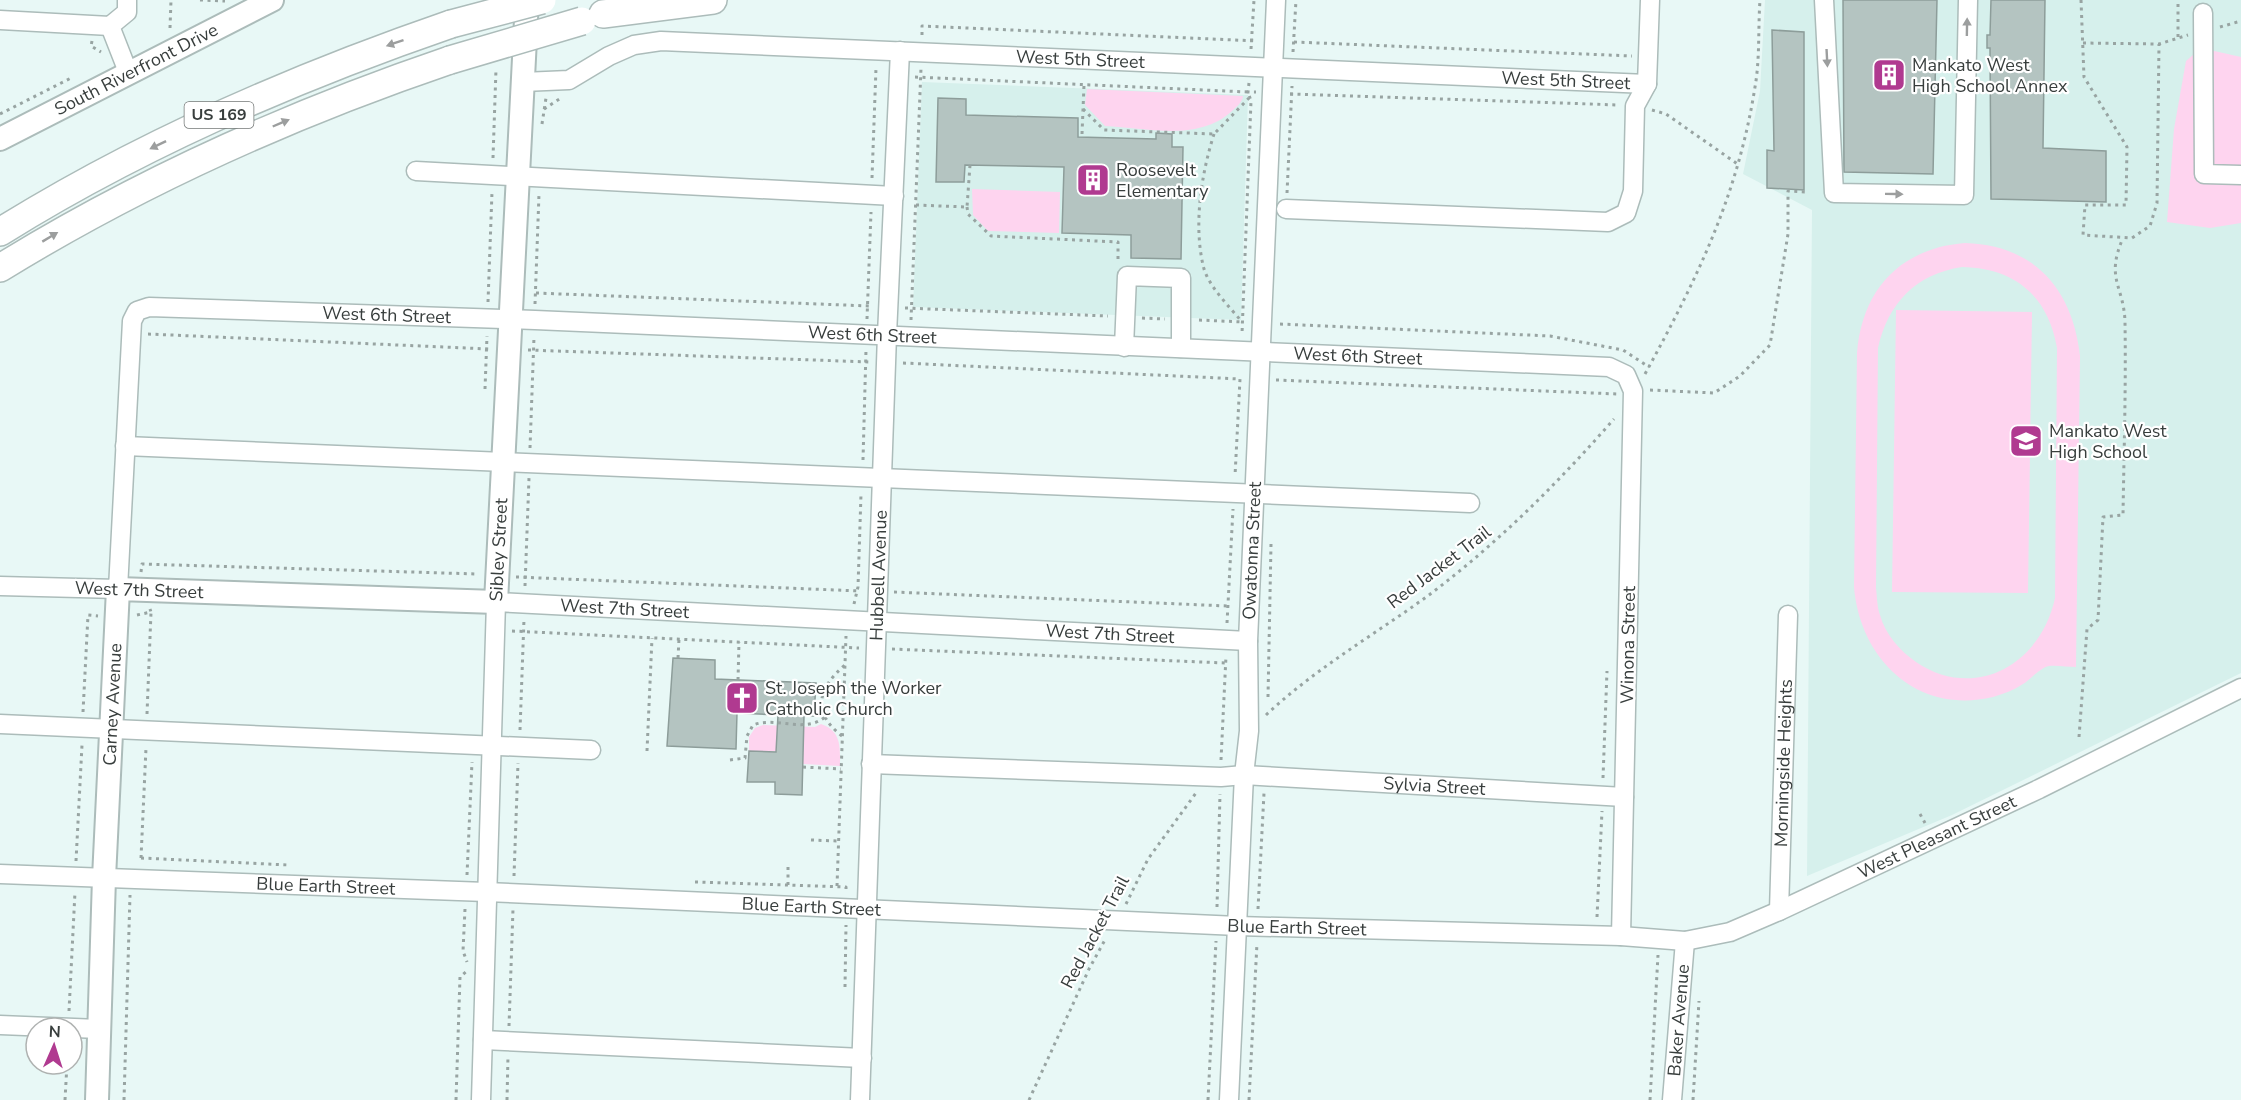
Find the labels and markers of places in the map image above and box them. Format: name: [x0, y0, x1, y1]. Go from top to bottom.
place label: Mankato West High School Annex: [1912, 53, 2068, 98]
building icon: Mankato West High School Annex: [1871, 57, 1907, 93]
place label: Roosevelt Elementary: [1116, 158, 1209, 203]
building icon: Roosevelt Elementary: [1075, 162, 1111, 198]
place label: Mankato West High School: [2049, 419, 2167, 464]
school or university icon: Mankato West High School: [2008, 423, 2044, 459]
place label: St. Joseph the Worker Catholic Church: [765, 676, 942, 721]
church icon: St. Joseph the Worker Catholic Church: [724, 680, 760, 716]

